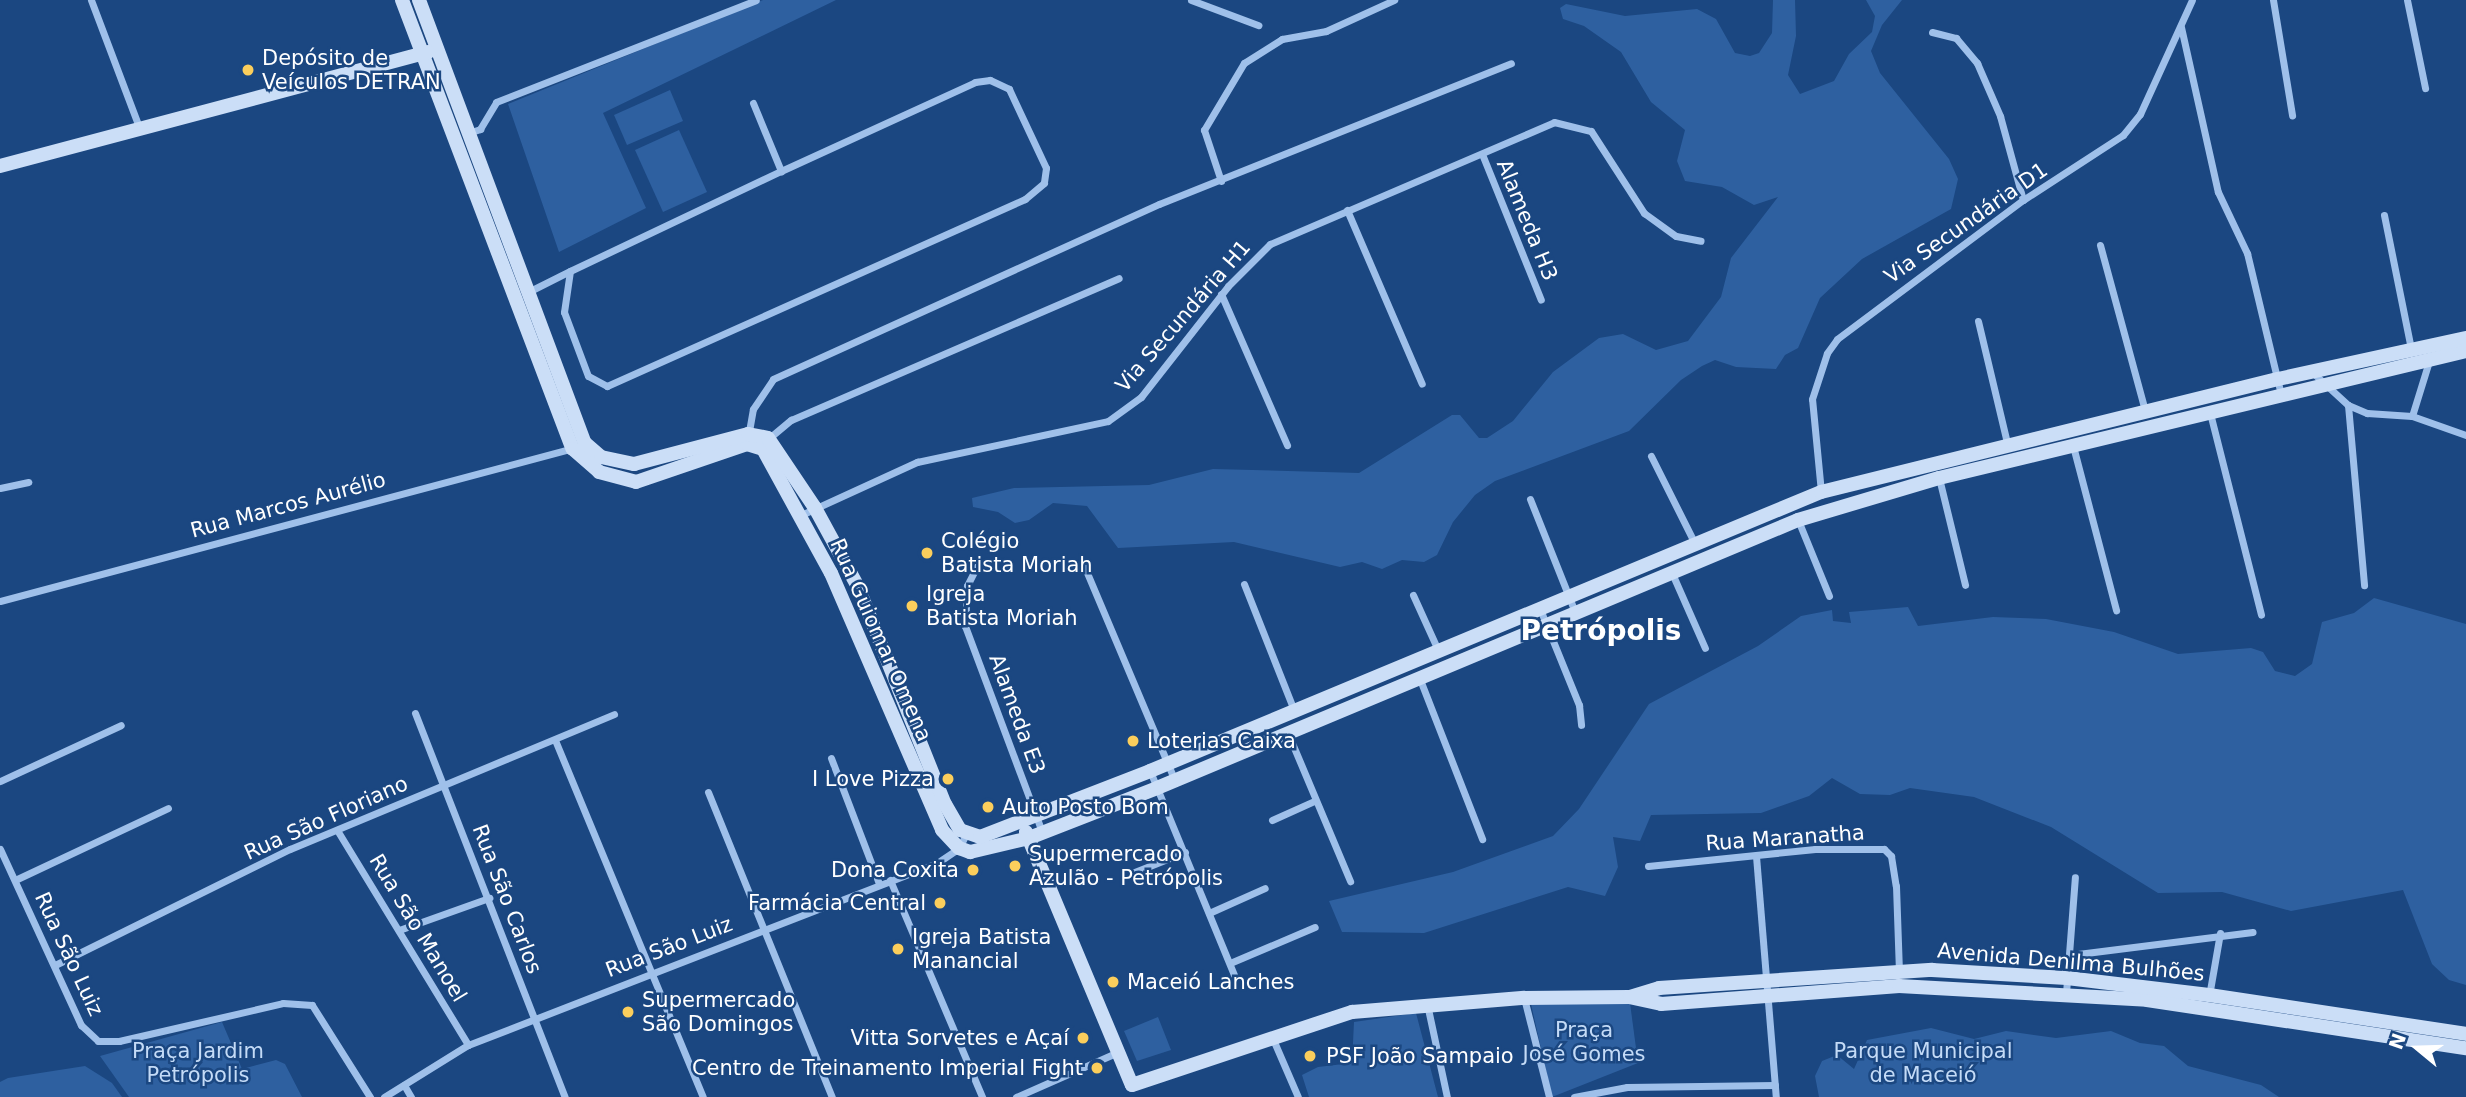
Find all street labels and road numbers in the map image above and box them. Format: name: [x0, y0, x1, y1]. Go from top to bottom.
street label: Alameda H3: [1491, 156, 1563, 284]
street label: Via Secundária D1: [1880, 157, 2052, 289]
street label: Via Secundária H1: [1110, 235, 1256, 397]
street label: Rua Marcos Aurélio: [188, 467, 388, 543]
street label: Rua Guiomar Omena: [825, 535, 937, 745]
street label: Alameda E3: [984, 651, 1050, 777]
street label: Rua São Floriano: [240, 771, 412, 865]
street label: Rua Maranatha: [1705, 820, 1865, 856]
street label: Rua São Carlos: [467, 821, 547, 977]
street label: Rua São Manoel: [364, 849, 472, 1007]
street label: Rua São Luiz: [29, 888, 109, 1020]
street label: Rua São Luiz: [602, 911, 736, 983]
street label: Avenida Denilma Bulhões: [1936, 938, 2206, 986]

